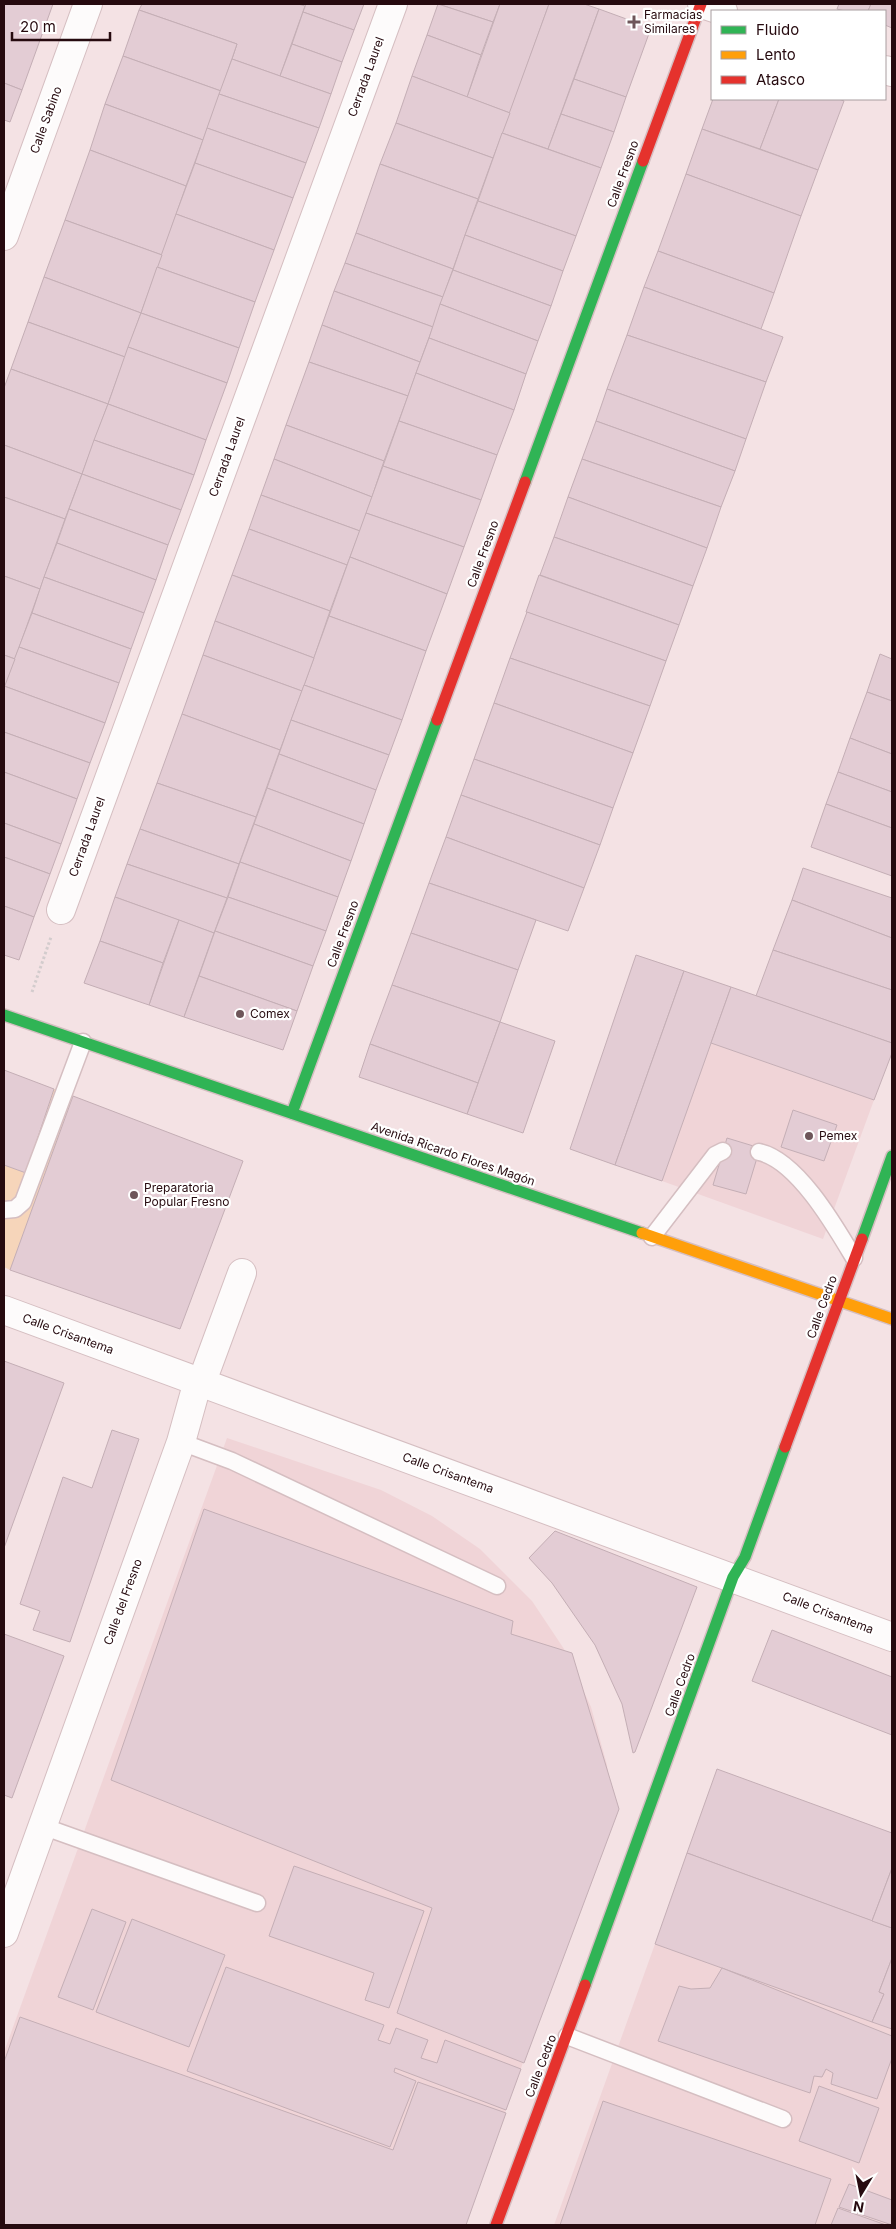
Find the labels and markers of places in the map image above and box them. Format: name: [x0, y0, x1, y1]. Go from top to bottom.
place label: Farmacias Similares: [644, 7, 702, 36]
marker: Farmacias Similares: [628, 16, 640, 28]
place label: Comex: [250, 1006, 290, 1021]
marker: Comex: [234, 1008, 246, 1020]
place label: Pemex: [819, 1128, 858, 1143]
marker: Pemex: [803, 1130, 815, 1142]
place label: Preparatoria Popular Fresno: [144, 1180, 229, 1209]
marker: Preparatoria Popular Fresno: [128, 1189, 140, 1201]

